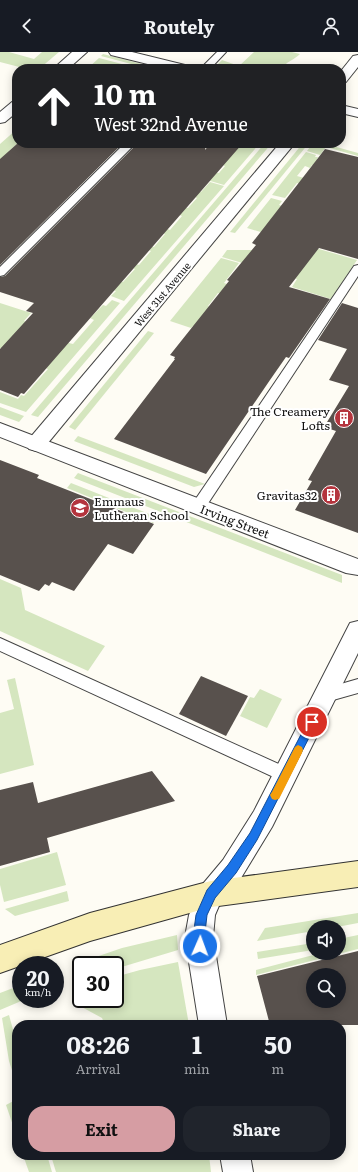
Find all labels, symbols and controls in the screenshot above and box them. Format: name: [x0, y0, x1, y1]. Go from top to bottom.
text: Routely: [144, 13, 214, 40]
icon: back: [16, 15, 38, 37]
icon: person: [320, 15, 342, 37]
text: 10 m: [94, 72, 156, 114]
icon: ahead: [28, 80, 80, 132]
text: West 32nd Avenue: [94, 110, 248, 137]
street label: West 31st Avenue: [130, 258, 194, 330]
place label: The Creamery Lofts: [250, 402, 331, 434]
building icon: The Creamery Lofts: [333, 407, 355, 429]
building icon: Gravitas32: [320, 484, 342, 506]
place label: Gravitas32: [257, 486, 317, 504]
place label: Emmaus Lutheran School: [94, 492, 189, 524]
school or university icon: Emmaus Lutheran School: [69, 497, 91, 519]
street label: Irving Street: [198, 500, 272, 543]
pin: [295, 705, 329, 739]
icon: arrive: [301, 711, 323, 733]
map controls: [306, 920, 346, 1008]
button: sound: [306, 920, 346, 960]
position arrow: [179, 925, 221, 967]
speed limit sign: 30: [72, 956, 124, 1008]
text: 20: [26, 962, 50, 992]
button: search: [306, 968, 346, 1008]
text: km/h: [25, 984, 51, 999]
text: 08:26: [66, 1026, 130, 1061]
text: 1: [192, 1026, 202, 1061]
text: 50: [264, 1026, 292, 1061]
text: Arrival: [76, 1059, 120, 1078]
text: min: [184, 1059, 210, 1078]
text: m: [272, 1059, 284, 1078]
button: Exit: [28, 1106, 175, 1152]
button: Share: [183, 1106, 330, 1152]

